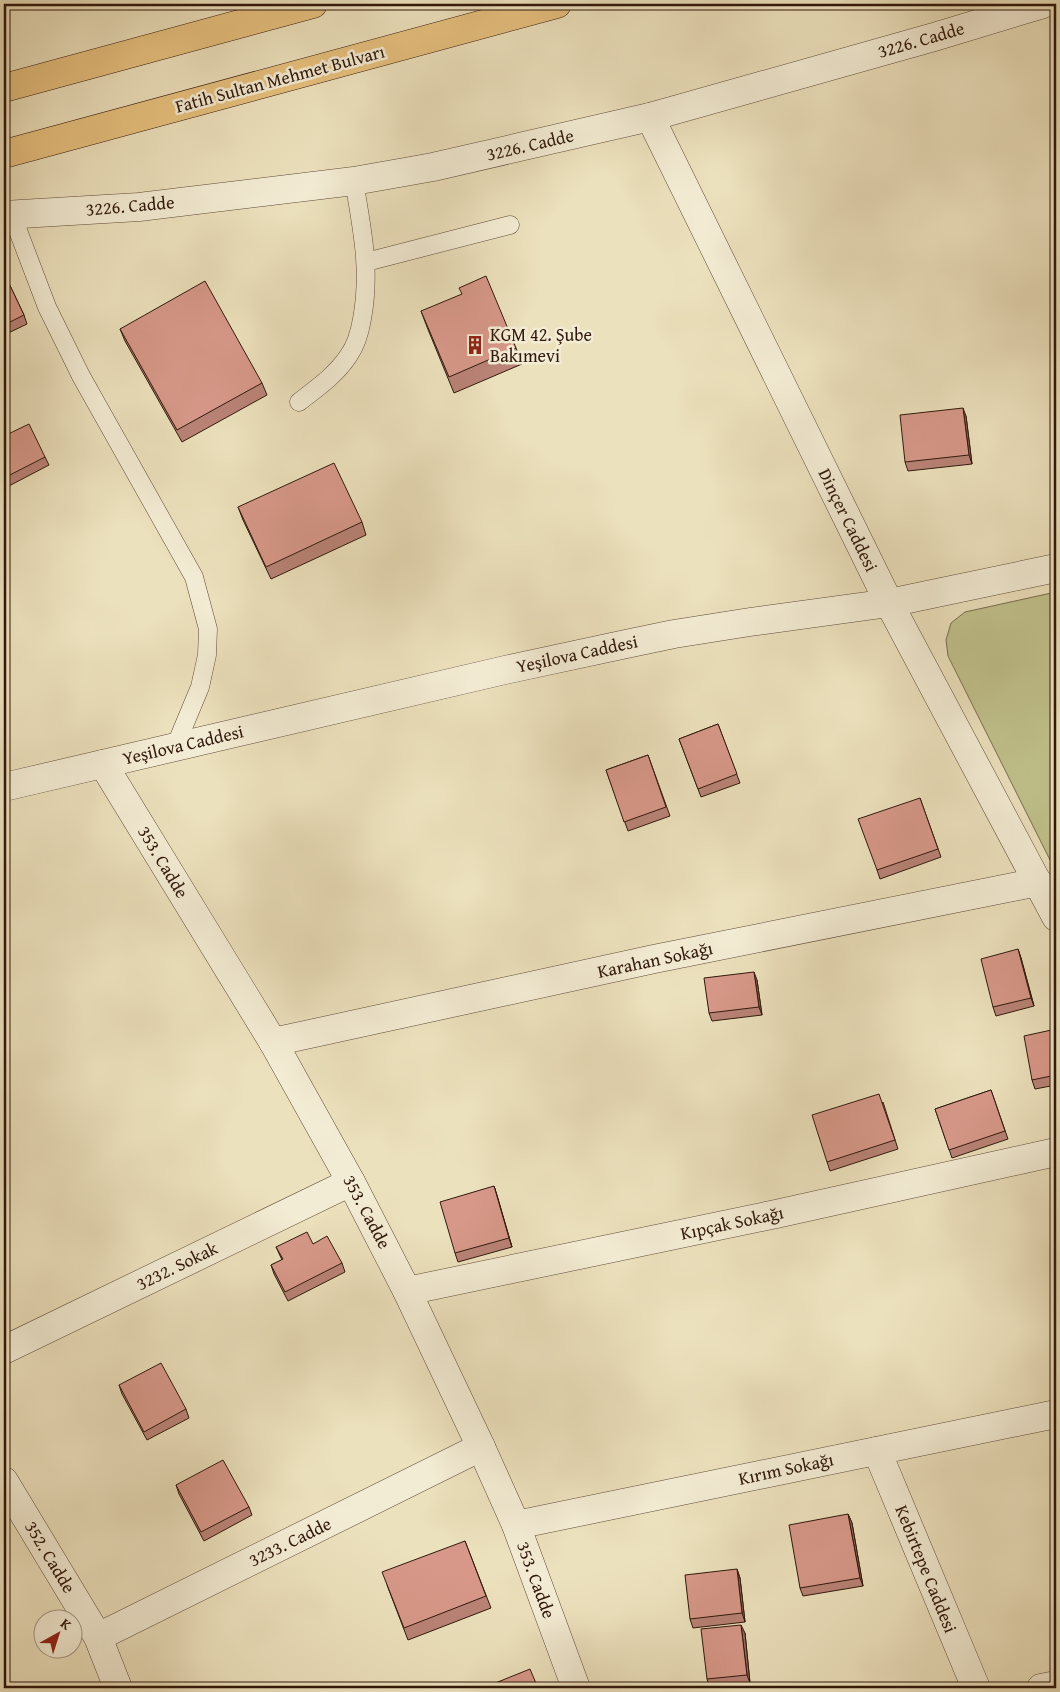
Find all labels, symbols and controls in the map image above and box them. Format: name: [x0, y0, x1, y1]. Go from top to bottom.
street label: 3226. Cadde: [874, 14, 967, 65]
street label: Fatih Sultan Mehmet Bulvarı: [172, 38, 388, 120]
street label: 3226. Cadde: [484, 121, 576, 168]
street label: 3226. Cadde: [84, 188, 175, 223]
place label: KGM 42. Şube Bakımevi: [490, 321, 592, 369]
building icon: KGM 42. Şube Bakımevi: [464, 334, 486, 356]
street label: Dinçer Caddesi: [812, 464, 885, 576]
street label: Yeşilova Caddesi: [514, 627, 640, 680]
street label: Yeşilova Caddesi: [120, 717, 246, 772]
street label: 353. Cadde: [131, 820, 196, 903]
street label: Karahan Sokağı: [595, 934, 715, 985]
street label: 353. Cadde: [337, 1170, 398, 1254]
street label: Kıpçak Sokağı: [678, 1198, 786, 1247]
street label: 3232. Sokak: [131, 1234, 223, 1297]
street label: Kırım Sokağı: [736, 1445, 836, 1492]
street label: Kebirtepe Caddesi: [888, 1501, 964, 1637]
street label: 3233. Cadde: [244, 1510, 336, 1573]
street label: 352. Cadde: [18, 1515, 83, 1598]
street label: 353. Cadde: [510, 1537, 563, 1622]
north arrow: [32, 1610, 82, 1660]
text: K: [56, 1613, 76, 1635]

